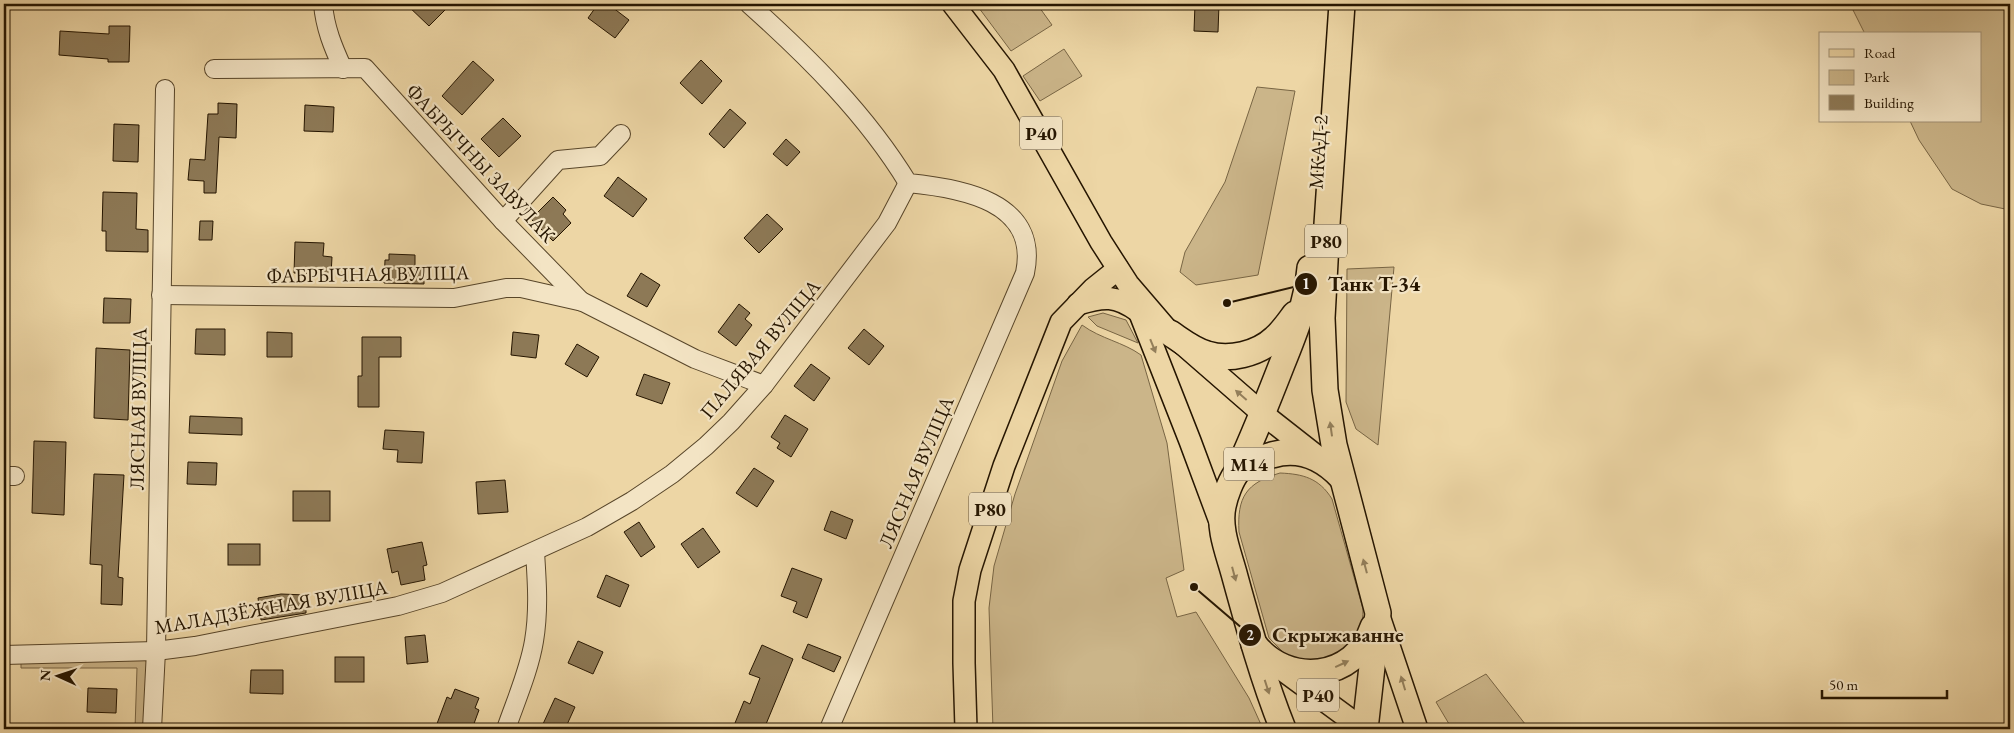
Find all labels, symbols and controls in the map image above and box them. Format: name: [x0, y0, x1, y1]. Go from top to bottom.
legend: [1819, 32, 1982, 122]
text: Road: [1864, 43, 1896, 62]
text: Park: [1864, 67, 1891, 86]
street label: ФАБРЫЧНЫ ЗАВУЛАК: [401, 78, 562, 248]
text: Building: [1864, 93, 1914, 112]
street label: МКАД-2: [1302, 114, 1334, 190]
road number: Р40: [1020, 116, 1062, 150]
road number: Р80: [1305, 225, 1347, 258]
street label: ФАБРЫЧНАЯ ВУЛІЦА: [266, 259, 470, 289]
callout: Танк Т-34: [1293, 266, 1431, 302]
text: Танк Т-34: [1328, 270, 1421, 297]
street label: ПАЛЯВАЯ ВУЛІЦА: [694, 274, 826, 424]
text: 1: [1302, 274, 1310, 293]
street label: ЛЯСНАЯ ВУЛІЦА: [124, 327, 152, 490]
one-way arrow: [1149, 339, 1157, 353]
one-way arrow: [1234, 389, 1247, 400]
street label: ЛЯСНАЯ ВУЛІЦА: [872, 392, 960, 552]
one-way arrow: [1327, 421, 1335, 437]
road number: М14: [1224, 448, 1274, 480]
road number: Р80: [969, 492, 1011, 526]
one-way arrow: [1361, 558, 1369, 573]
one-way arrow: [1231, 567, 1239, 582]
street label: МАЛАДЗЁЖНАЯ ВУЛІЦА: [153, 574, 390, 640]
callout: Скрыжаванне: [1237, 617, 1413, 653]
text: Скрыжаванне: [1272, 621, 1404, 648]
text: 2: [1246, 625, 1254, 644]
north arrow: [32, 650, 82, 700]
one-way arrow: [1335, 660, 1349, 668]
scale bar: [1822, 668, 1946, 700]
text: N: [36, 669, 54, 681]
one-way arrow: [1398, 675, 1406, 690]
text: 50 m: [1829, 675, 1858, 694]
road number: Р40: [1297, 678, 1339, 712]
one-way arrow: [1263, 679, 1271, 694]

